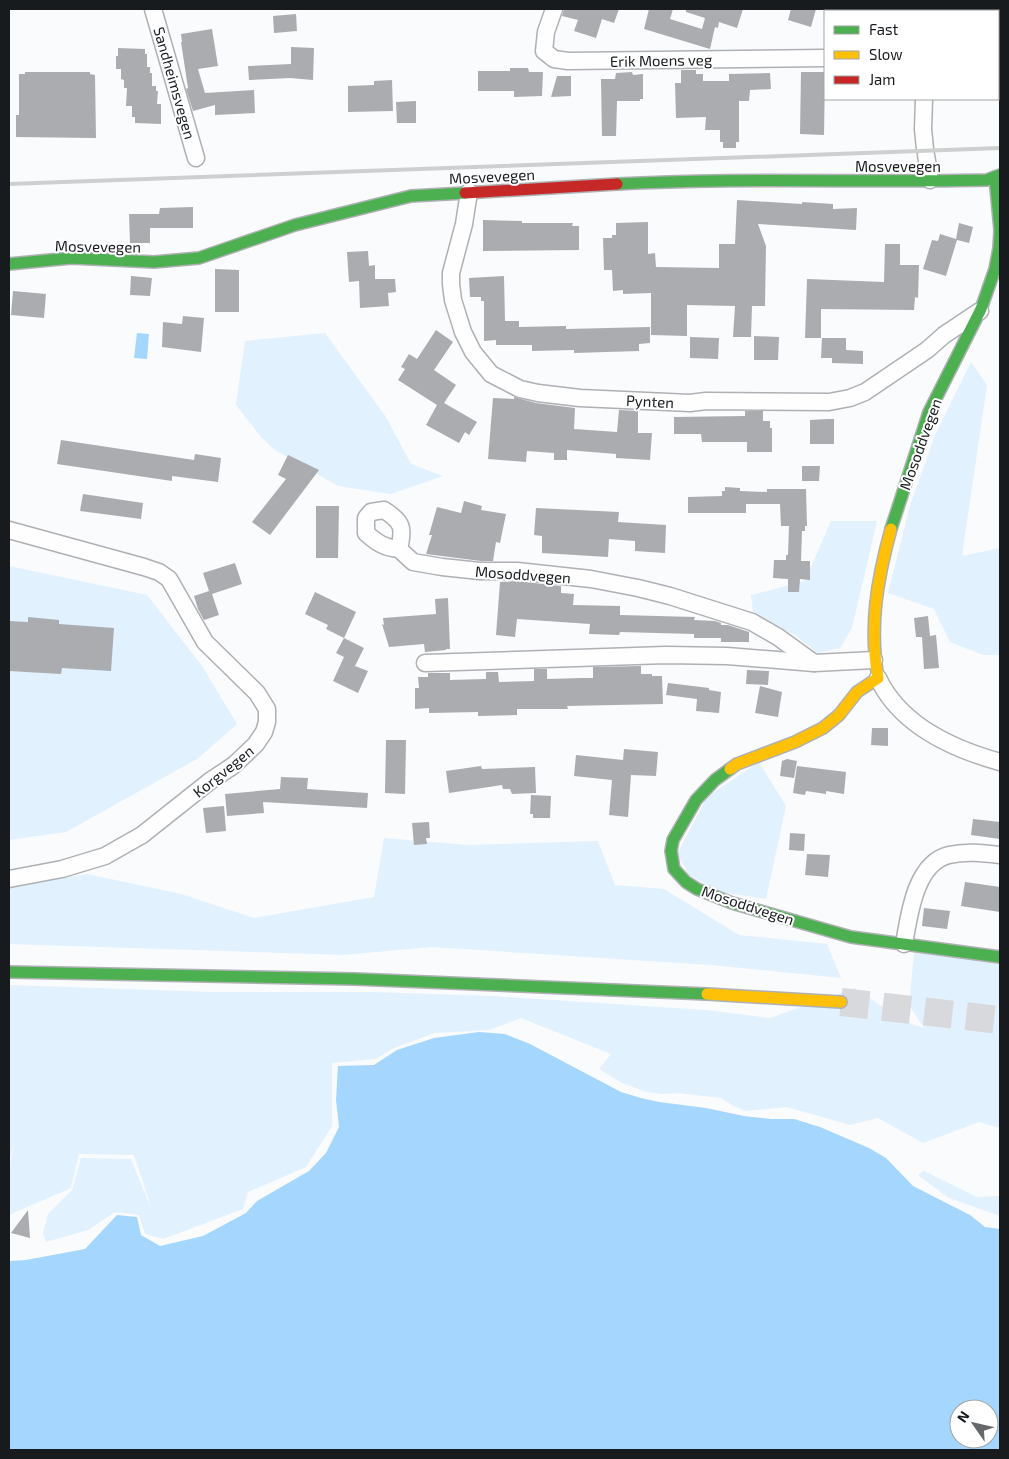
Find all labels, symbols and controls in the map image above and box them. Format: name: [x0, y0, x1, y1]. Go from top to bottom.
legend: [824, 10, 999, 100]
text: Fast: [869, 20, 899, 38]
street label: Sandheimsvegen: [150, 25, 200, 141]
text: Slow: [869, 45, 903, 63]
street label: Erik Moens veg: [610, 50, 713, 70]
text: Jam: [869, 70, 895, 88]
street label: Mosvevegen: [855, 157, 941, 175]
street label: Mosvevegen: [449, 165, 535, 187]
street label: Mosvevegen: [55, 236, 141, 256]
street label: Pynten: [626, 391, 674, 411]
street label: Mosoddvegen: [895, 396, 945, 492]
street label: Mosoddvegen: [474, 562, 572, 586]
street label: Korgvegen: [189, 741, 257, 801]
street label: Mosoddvegen: [700, 882, 796, 928]
north arrow: [949, 1399, 999, 1449]
text: N: [953, 1408, 973, 1425]

